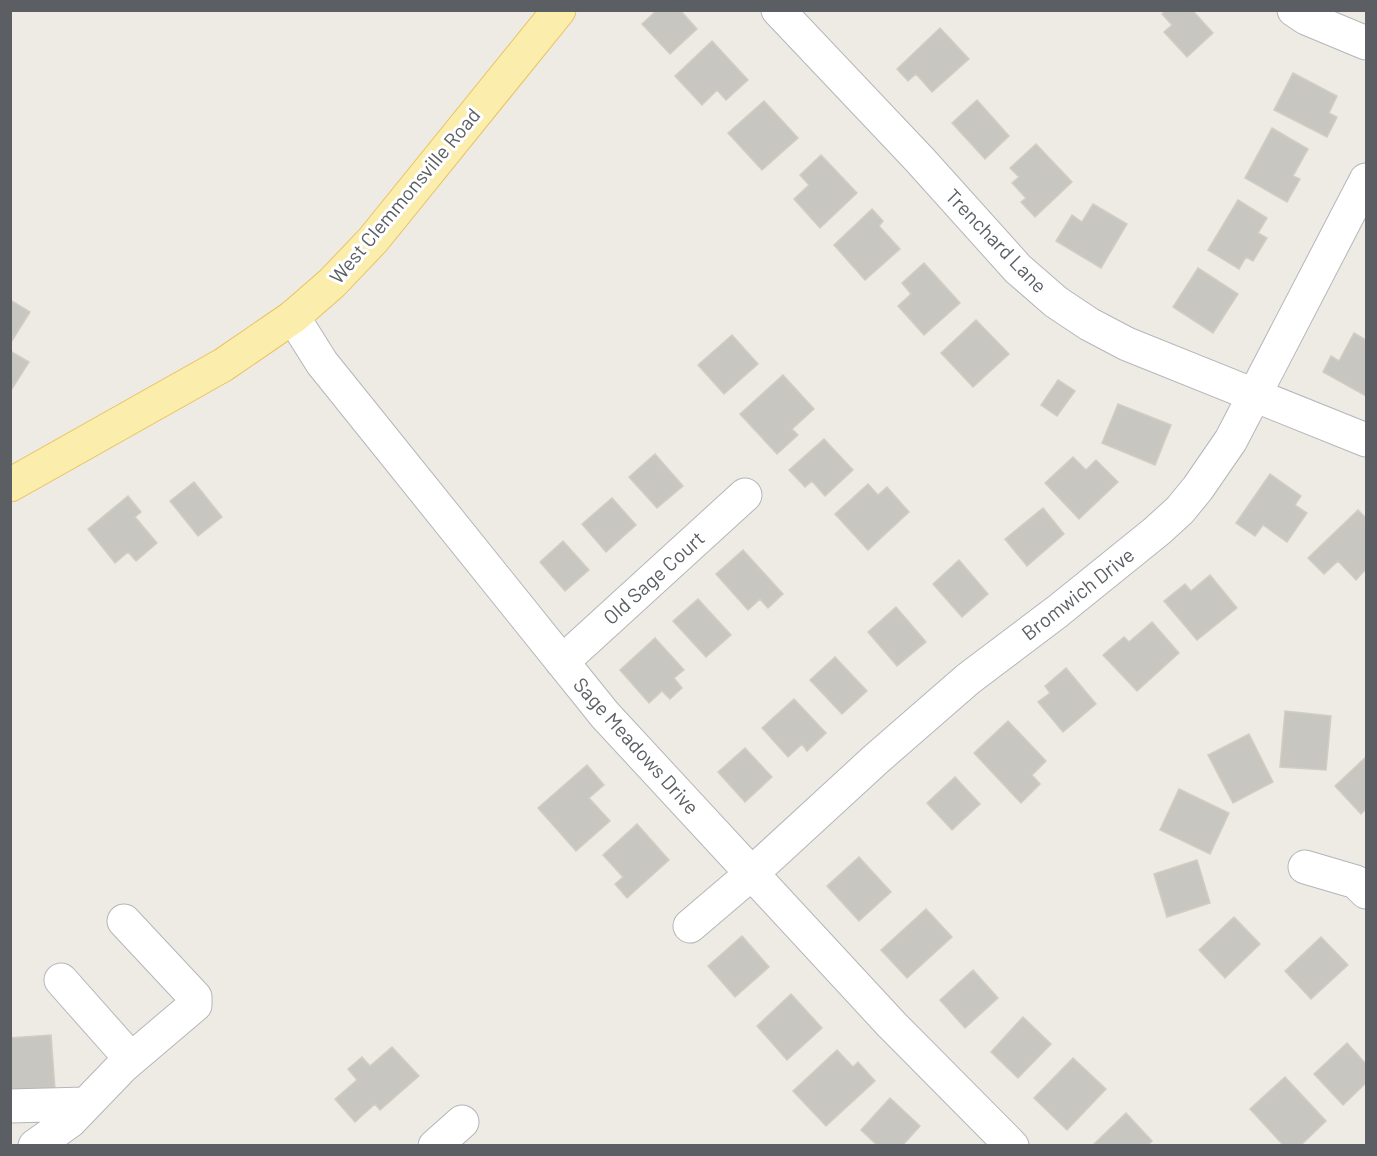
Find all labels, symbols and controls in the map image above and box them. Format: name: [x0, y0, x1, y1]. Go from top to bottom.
street label: West Clemmonsville Road: [324, 103, 485, 288]
street label: Trenchard Lane: [941, 183, 1052, 297]
street label: Old Sage Court: [598, 526, 709, 629]
street label: Bromwich Drive: [1016, 542, 1138, 645]
street label: Sage Meadows Drive: [569, 672, 704, 819]

